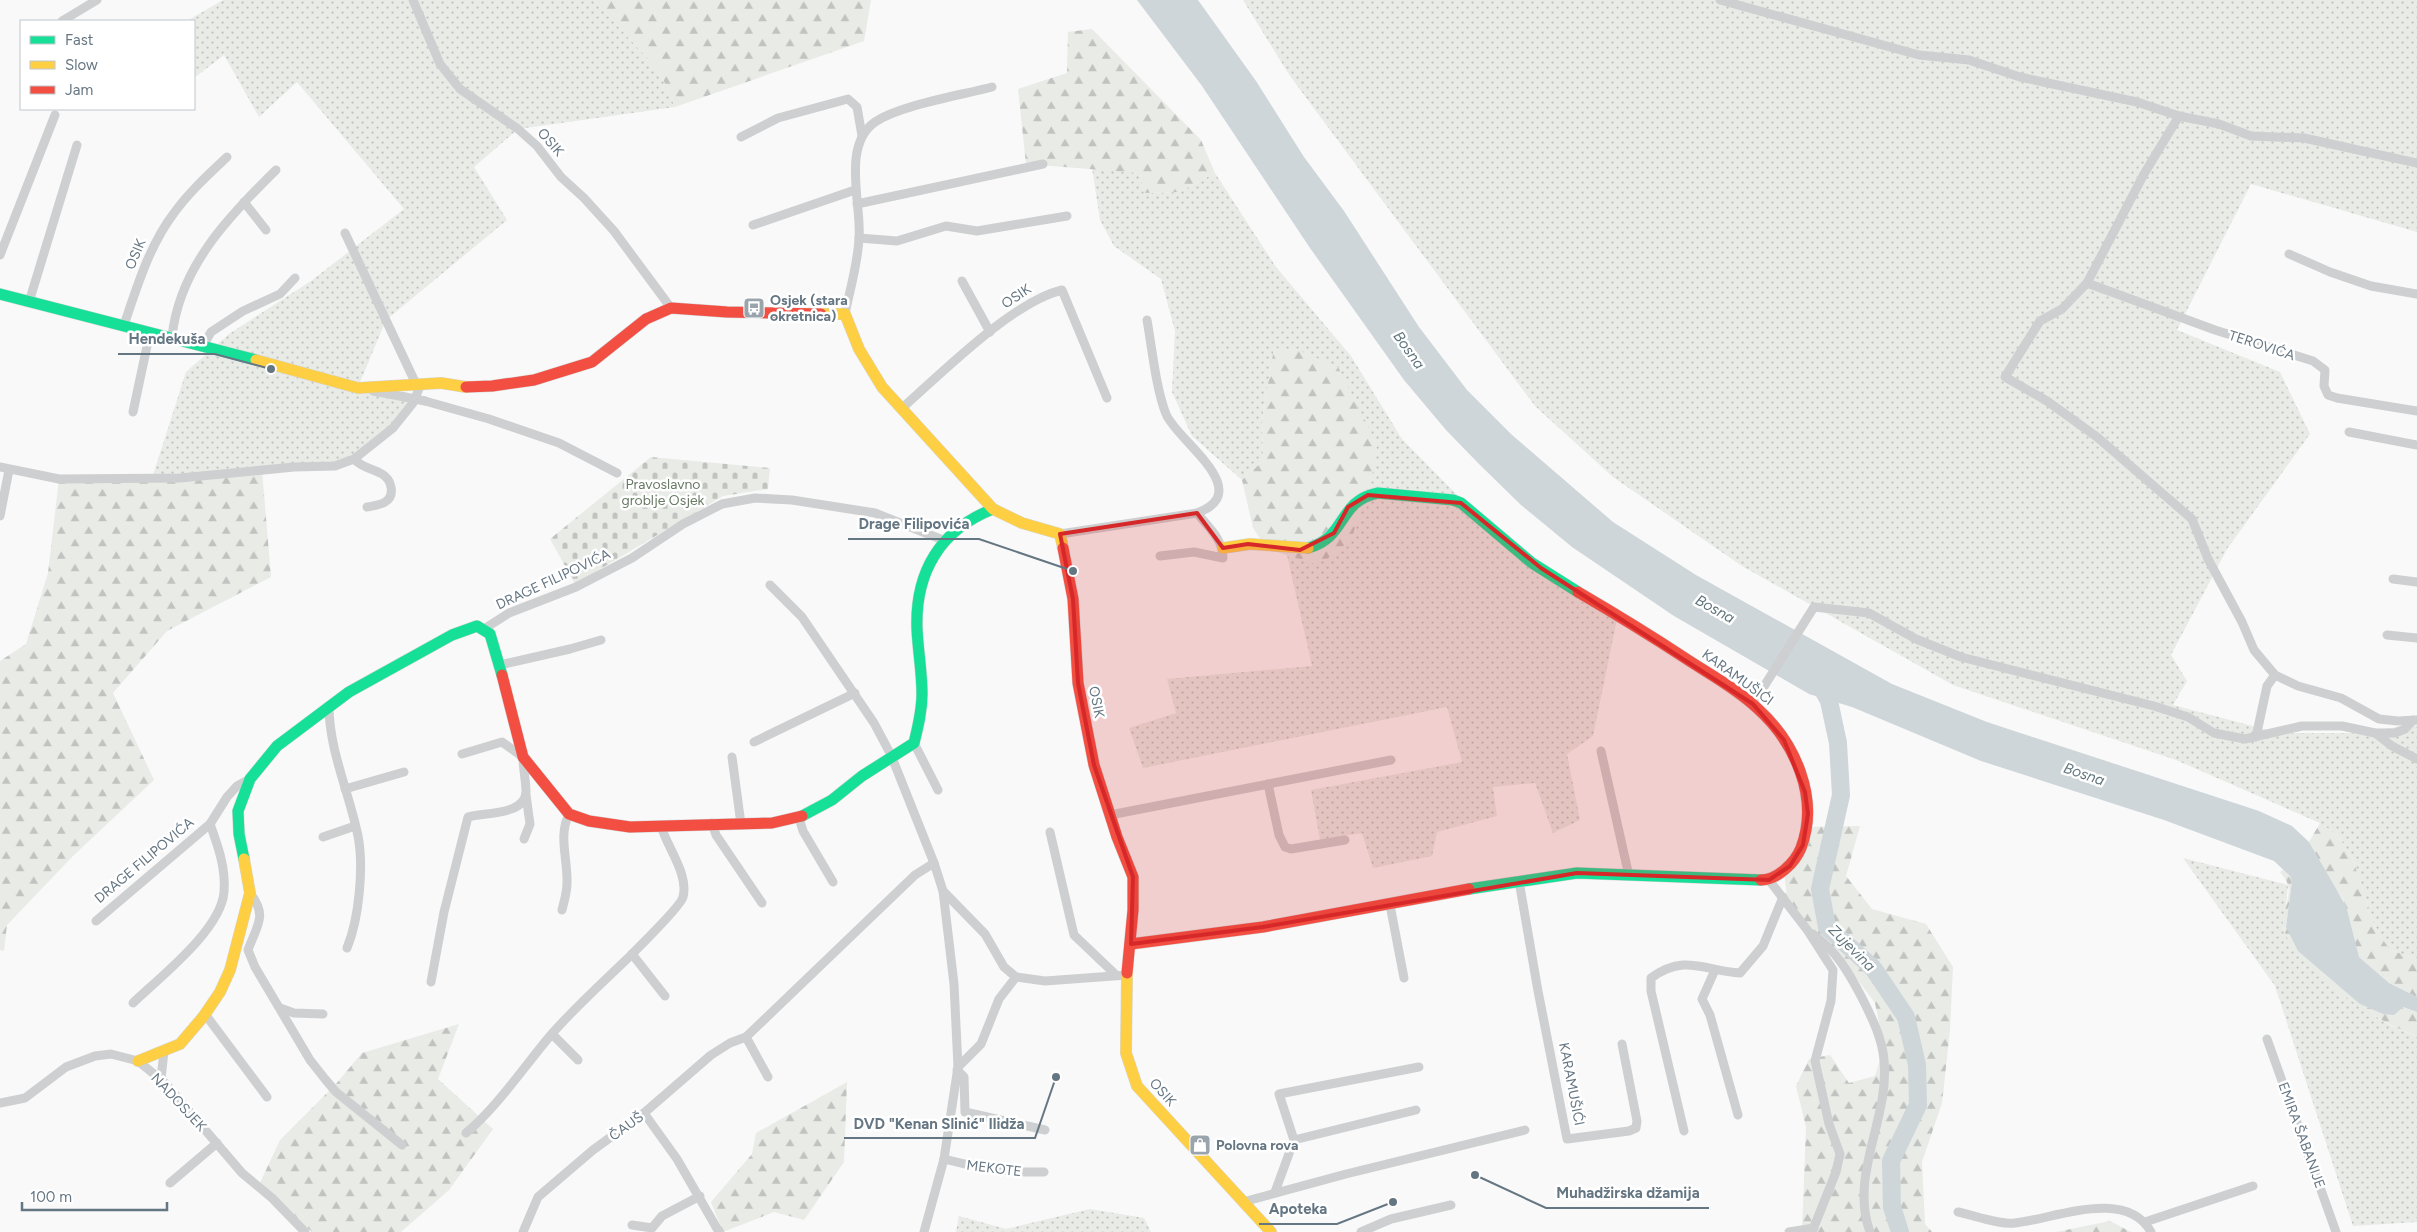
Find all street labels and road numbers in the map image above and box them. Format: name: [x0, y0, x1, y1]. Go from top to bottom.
street label: OSIK: [534, 125, 568, 160]
street label: OSIK: [121, 236, 150, 272]
street label: OSIK: [998, 280, 1035, 312]
street label: TEROVIĆA: [2227, 327, 2298, 364]
street label: DRAGE FILIPOVIĆA: [493, 545, 614, 613]
street label: KARAMUŠIĆI: [1699, 646, 1777, 709]
street label: OSIK: [1085, 685, 1108, 720]
street label: DRAGE FILIPOVIĆA: [91, 814, 198, 907]
street label: KARAMUŠIĆI: [1555, 1041, 1588, 1127]
street label: NADOSJEK: [147, 1070, 210, 1135]
street label: OSIK: [1146, 1075, 1180, 1110]
street label: EMIRA ŠABANIJE: [2274, 1080, 2329, 1191]
street label: ČAUŠ: [606, 1108, 647, 1144]
street label: MEKOTE: [965, 1157, 1022, 1180]

